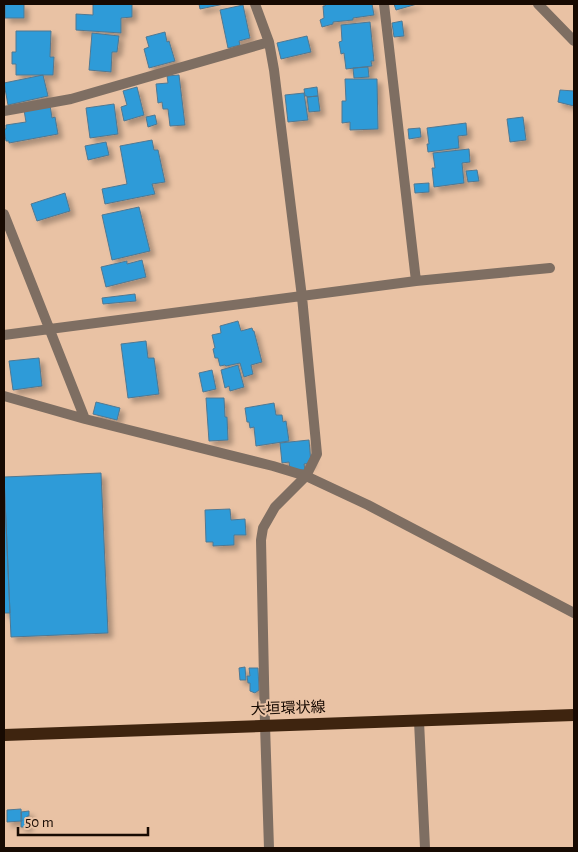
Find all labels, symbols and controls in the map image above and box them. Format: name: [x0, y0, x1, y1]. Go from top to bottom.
street label: 大垣環状線: [250, 698, 326, 717]
scale bar: [18, 804, 148, 836]
text: 50 m: [25, 815, 54, 830]

